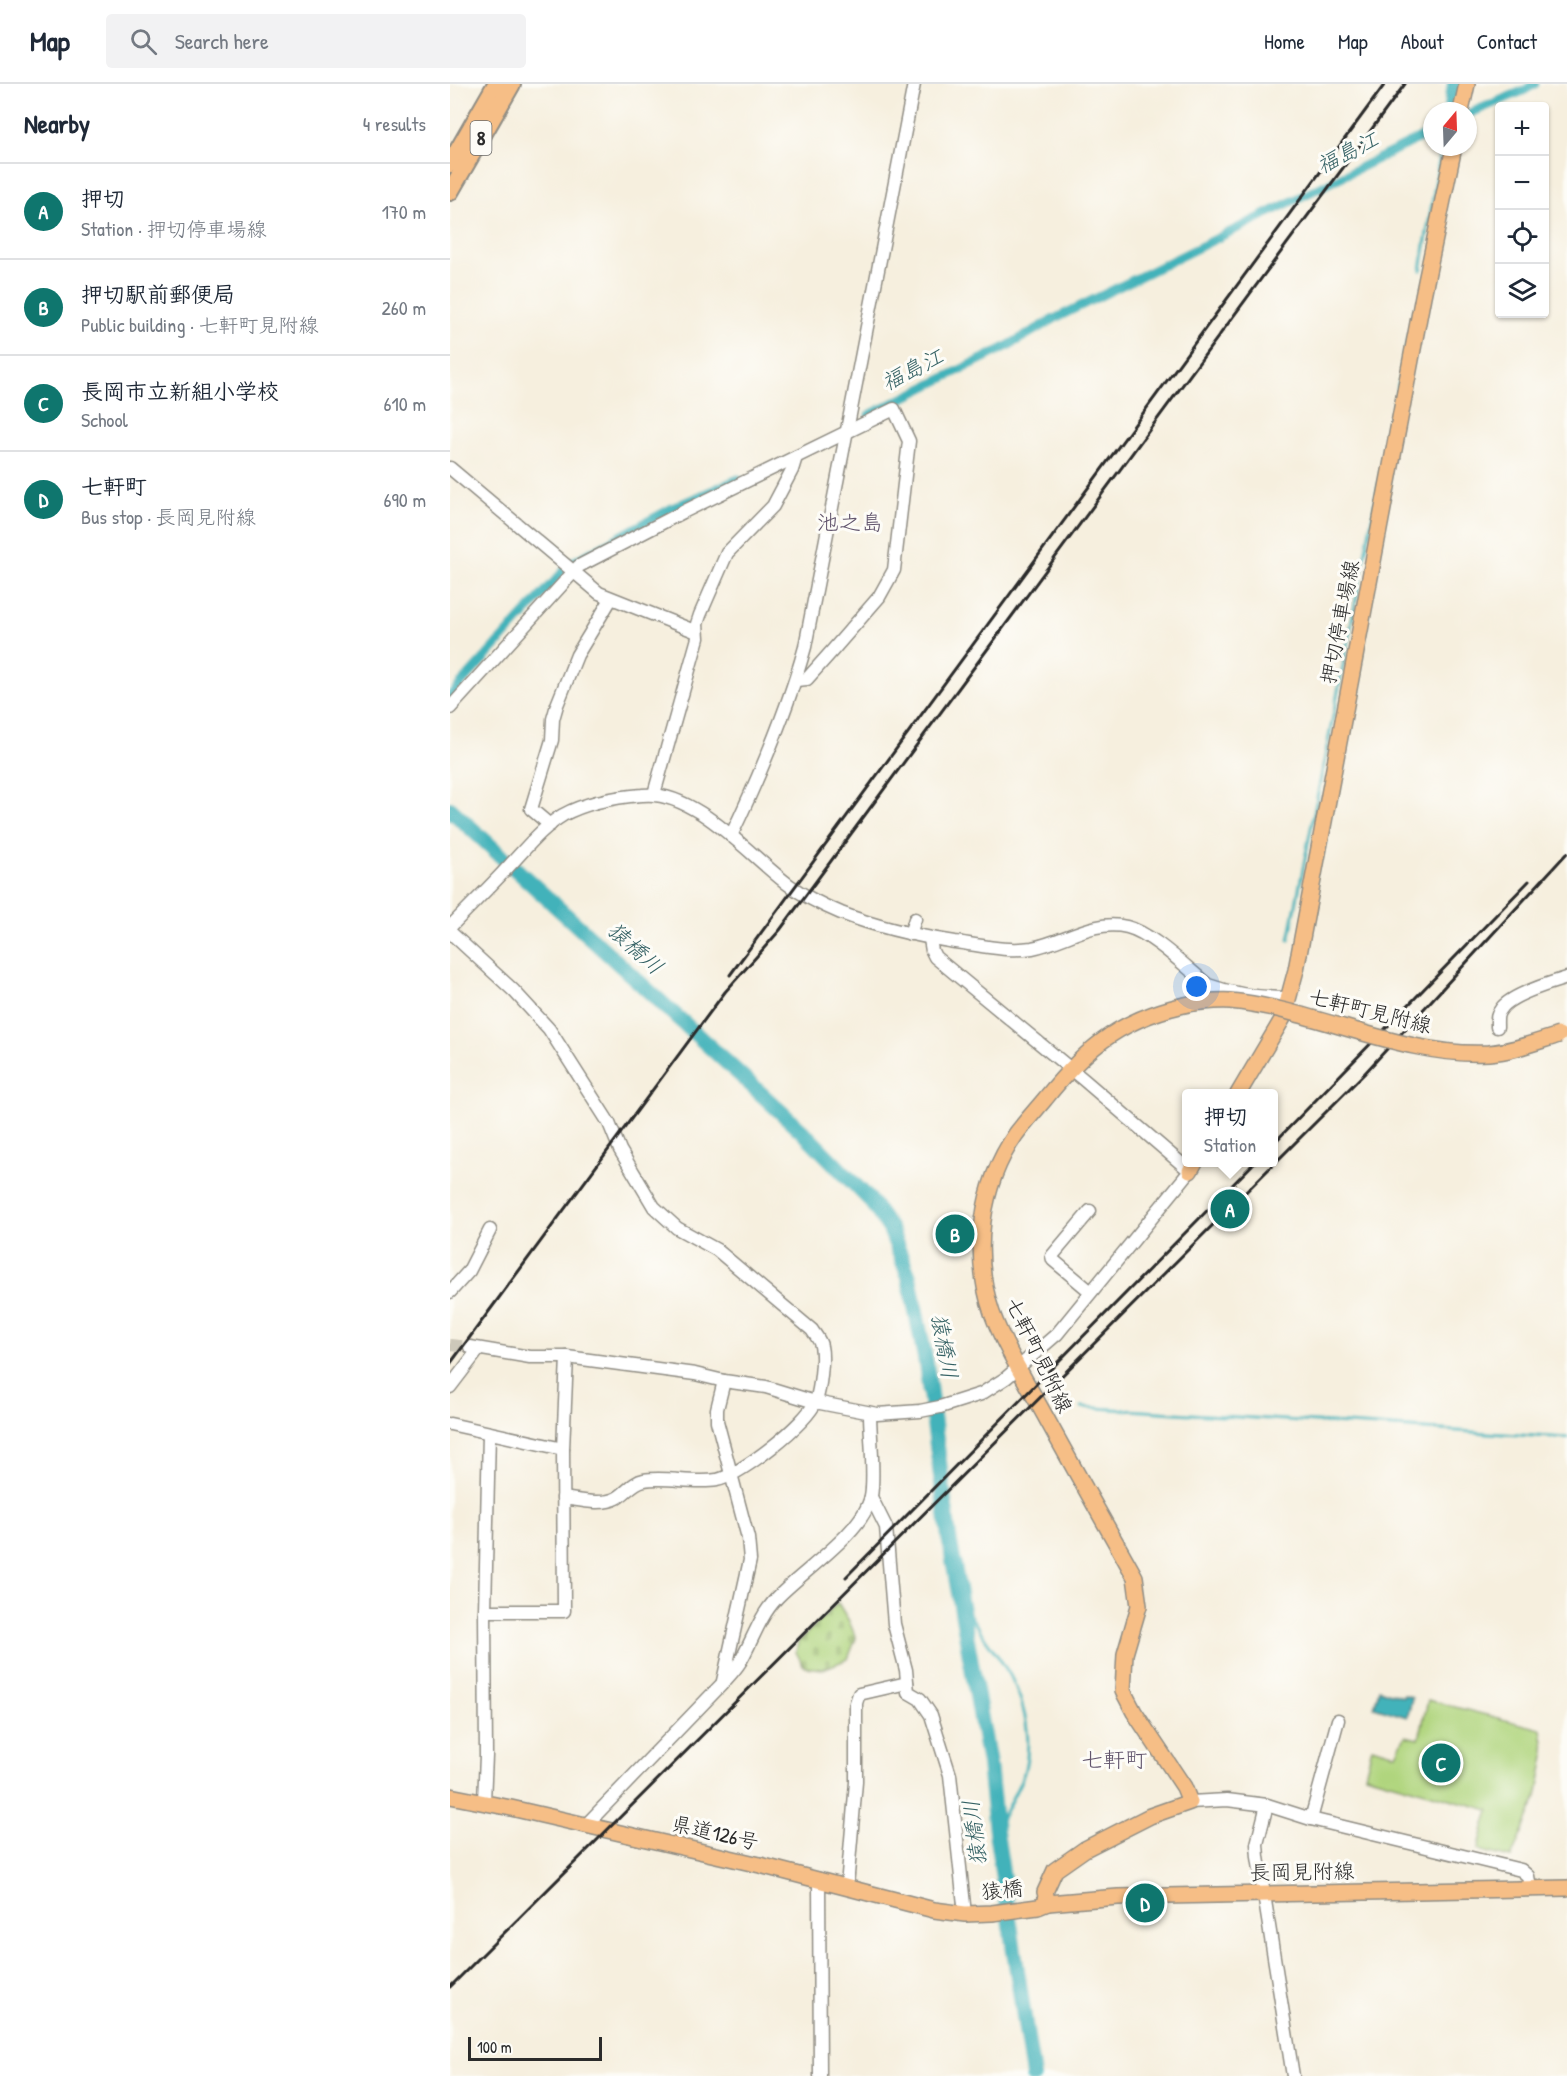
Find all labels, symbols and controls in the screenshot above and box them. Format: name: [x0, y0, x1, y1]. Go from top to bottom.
search box: [106, 14, 526, 68]
text: Map: [30, 22, 70, 60]
icon: search: [127, 25, 160, 58]
text: Search here: [175, 26, 269, 56]
text: Home: [1264, 27, 1305, 56]
text: Map: [1338, 27, 1368, 56]
text: About: [1401, 27, 1444, 56]
text: Contact: [1477, 27, 1537, 56]
north arrow: [1423, 102, 1477, 156]
map controls: [1495, 102, 1549, 318]
button: +: [1495, 102, 1549, 156]
text: Nearby: [24, 106, 90, 141]
text: 4 results: [363, 110, 426, 137]
road number: 8: [470, 121, 492, 155]
water label: 福島江: [1311, 123, 1384, 180]
button: −: [1495, 156, 1549, 210]
text: 押切: [81, 183, 125, 213]
text: A: [39, 198, 48, 225]
text: 170 m: [382, 198, 426, 225]
button: locate: [1495, 210, 1549, 264]
text: Station · 押切停車場線: [81, 215, 267, 242]
button: layers: [1495, 264, 1549, 318]
text: 押切駅前郵便局: [81, 279, 235, 309]
text: B: [38, 294, 49, 321]
text: 260 m: [382, 294, 426, 321]
text: Public building · 七軒町見附線: [81, 311, 318, 338]
water label: 福島江: [876, 340, 949, 397]
text: 長岡市立新組小学校: [81, 376, 279, 406]
text: C: [38, 390, 49, 417]
text: 610 m: [384, 390, 426, 417]
text: School: [81, 406, 128, 433]
text: 七軒町: [81, 471, 147, 501]
text: D: [39, 486, 48, 513]
text: 690 m: [384, 486, 426, 513]
text: Bus stop · 長岡見附線: [81, 503, 256, 530]
district label: 池之島: [817, 507, 883, 537]
street label: 押切停車場線: [1313, 557, 1366, 687]
water label: 猿橋川: [601, 915, 671, 981]
your location: [1182, 972, 1211, 1001]
street label: 七軒町見附線: [1305, 981, 1435, 1040]
popup: [1182, 1089, 1278, 1167]
text: 押切: [1204, 1101, 1248, 1131]
text: Station: [1204, 1131, 1256, 1158]
pin: A: [1210, 1186, 1250, 1232]
pin: B: [936, 1212, 974, 1256]
street label: 七軒町見附線: [999, 1292, 1080, 1418]
water label: 猿橋川: [924, 1311, 966, 1381]
pin: C: [1422, 1740, 1460, 1786]
district label: 七軒町: [1081, 1744, 1147, 1774]
water label: 猿橋川: [955, 1798, 993, 1868]
street label: 県道126号: [669, 1808, 762, 1857]
street label: 長岡見附線: [1249, 1856, 1355, 1887]
street label: 猿橋: [980, 1873, 1024, 1906]
pin: D: [1126, 1880, 1164, 1926]
scale bar: [468, 2034, 602, 2062]
text: 100 m: [477, 2036, 512, 2058]

